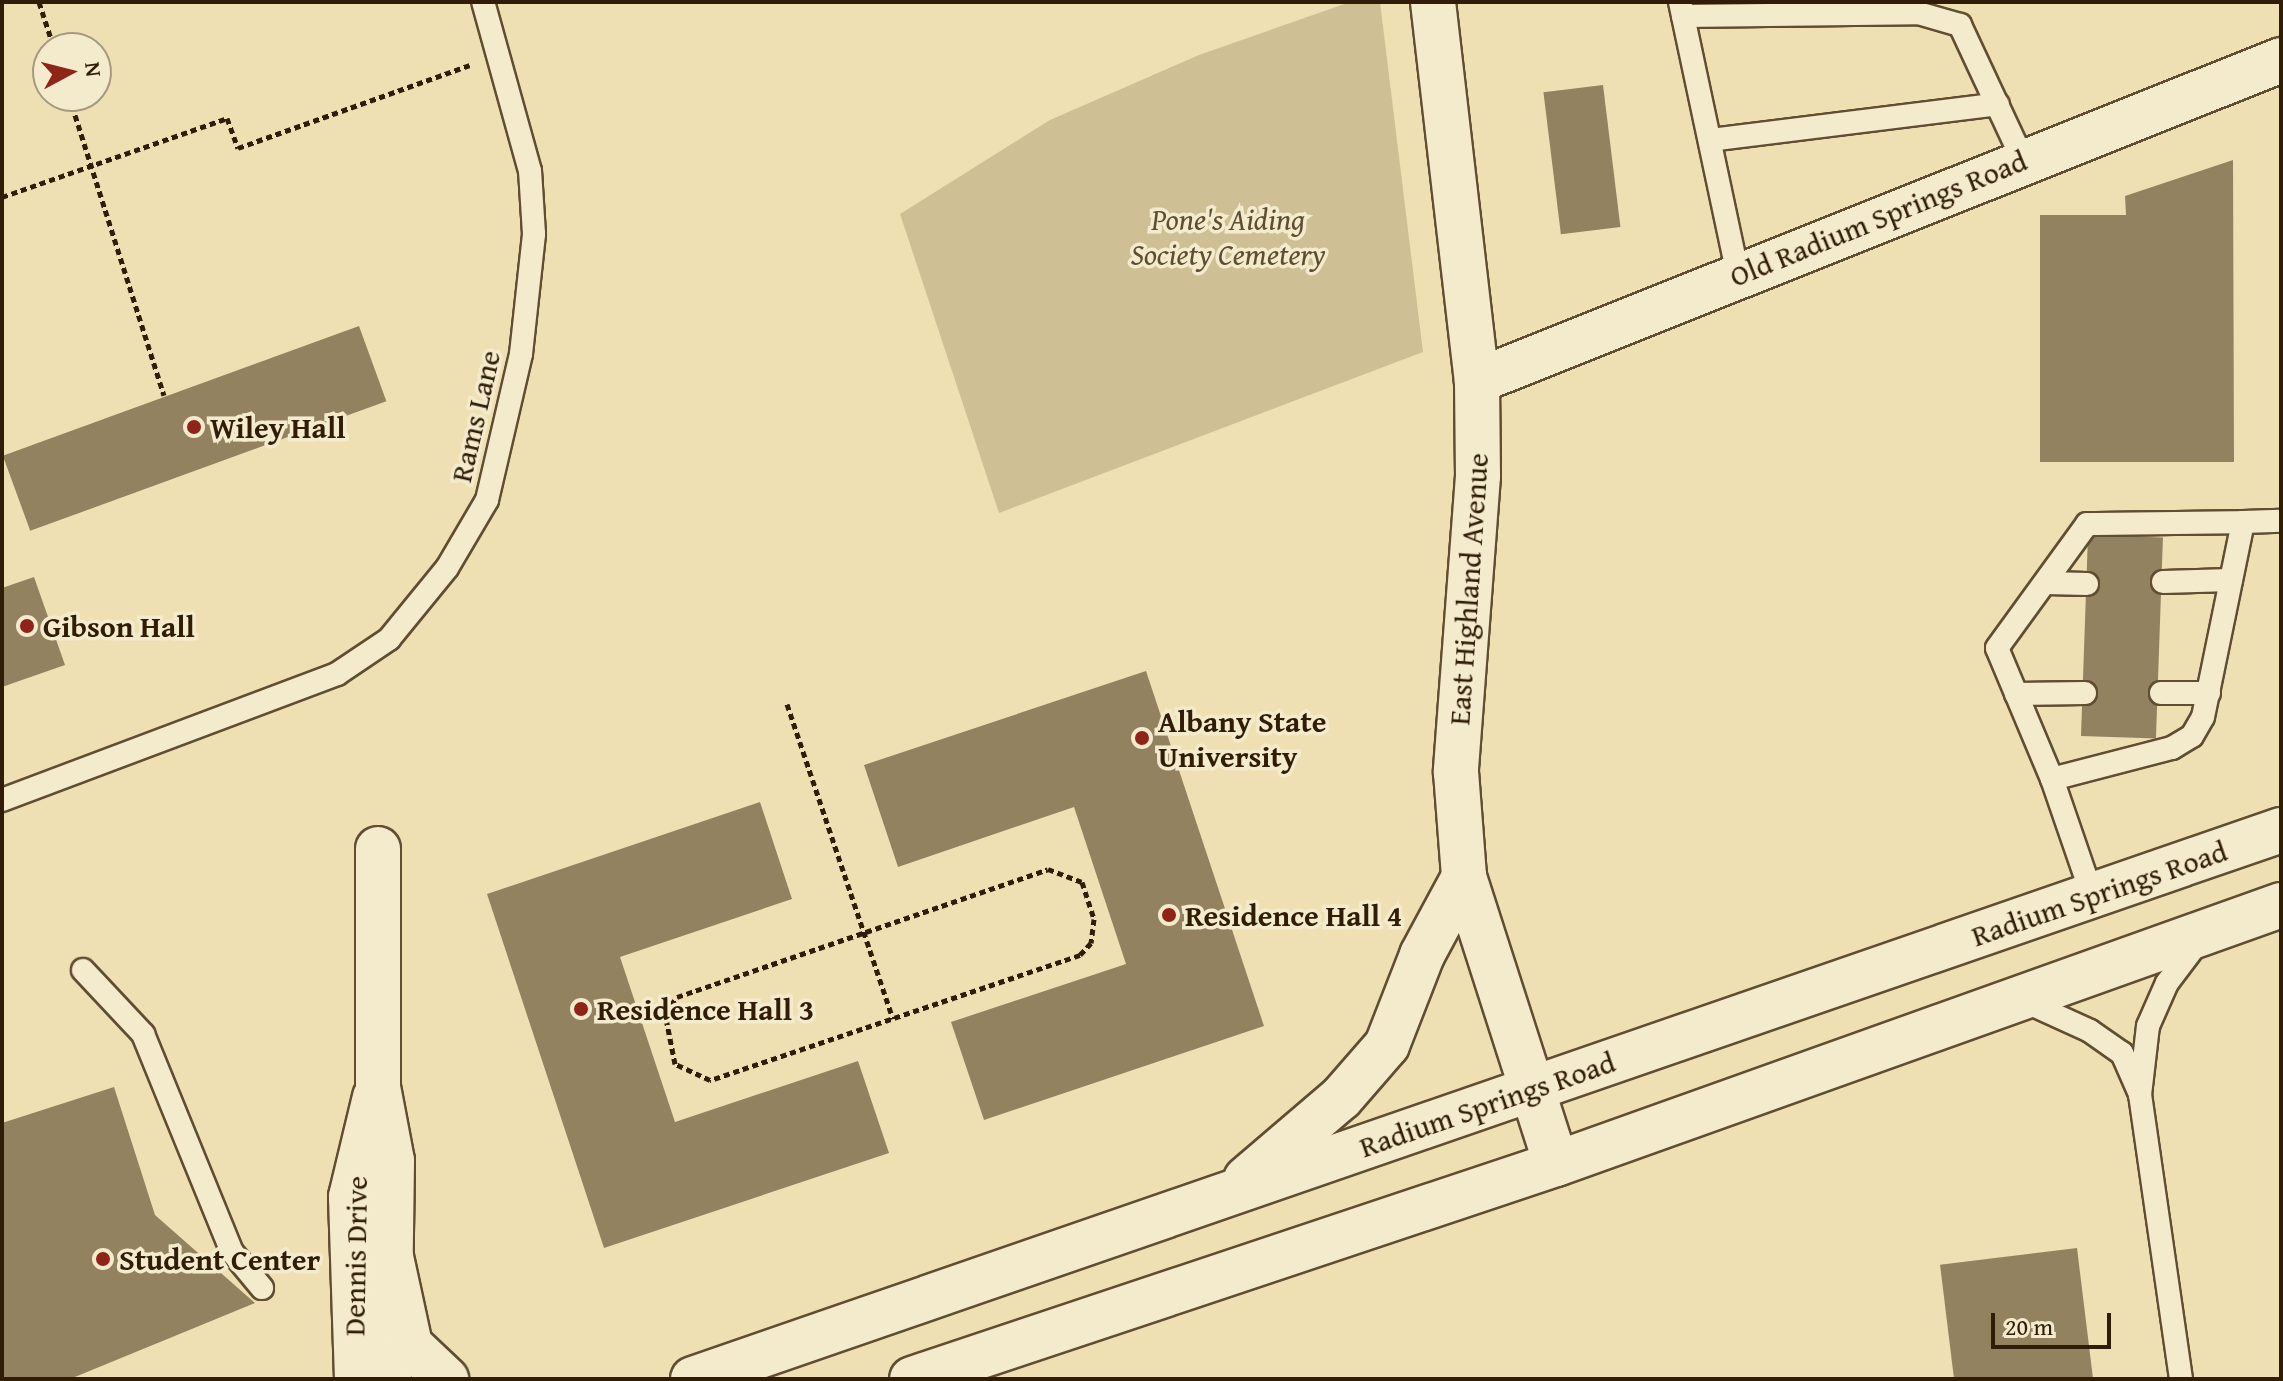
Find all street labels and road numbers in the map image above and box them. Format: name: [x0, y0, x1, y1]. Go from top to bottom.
street label: Old Radium Springs Road: [1724, 142, 2032, 294]
street label: Rams Lane: [442, 347, 508, 485]
street label: East Highland Avenue: [1441, 452, 1495, 726]
street label: Radium Springs Road: [1966, 832, 2232, 954]
street label: Radium Springs Road: [1354, 1043, 1620, 1165]
street label: Dennis Drive: [336, 1176, 374, 1336]

